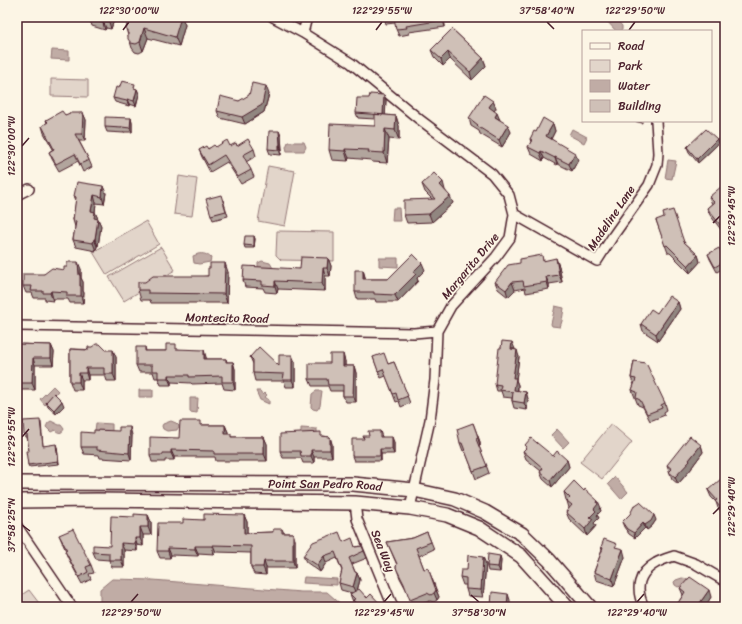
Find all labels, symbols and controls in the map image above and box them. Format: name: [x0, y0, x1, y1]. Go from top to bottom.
text: 122°30'00"W: [99, 2, 159, 20]
text: 122°29'55"W: [352, 2, 412, 20]
text: 37°58'40"N: [520, 2, 575, 20]
text: 122°29'50"W: [605, 2, 665, 20]
legend: [582, 30, 712, 122]
text: Road: [618, 35, 645, 57]
text: Park: [618, 55, 643, 77]
text: Water: [618, 75, 651, 97]
text: Building: [618, 95, 661, 117]
text: 122°30'00"W: [3, 116, 21, 176]
street label: Madeline Lane: [581, 181, 641, 255]
text: 122°29'45"W: [723, 186, 741, 246]
street label: Margarita Drive: [435, 227, 505, 305]
street label: Montecito Road: [185, 306, 269, 330]
text: 122°29'55"W: [3, 407, 21, 467]
street label: Point San Pedro Road: [268, 473, 384, 498]
text: 122°29'40"W: [723, 477, 741, 537]
text: 37°58'25"N: [3, 498, 21, 552]
street label: Sea Way: [364, 526, 402, 576]
text: 122°29'50"W: [101, 604, 161, 622]
text: 122°29'45"W: [354, 604, 414, 622]
text: 37°58'30"N: [452, 604, 506, 622]
text: 122°29'40"W: [607, 604, 667, 622]

